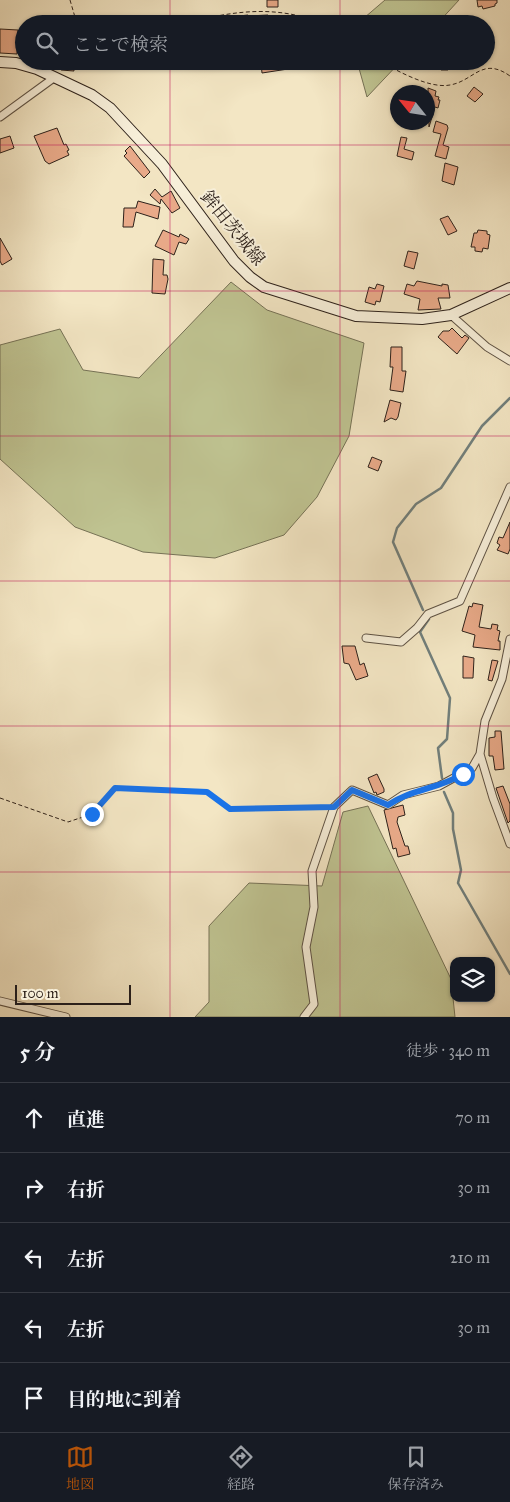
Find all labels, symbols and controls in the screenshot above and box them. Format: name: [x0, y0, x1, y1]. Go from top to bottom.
search box: [15, 15, 495, 70]
icon: search: [33, 29, 61, 57]
text: ここで検索: [73, 33, 168, 56]
north arrow: [390, 85, 435, 130]
street label: 鉾田茨城線: [196, 186, 270, 270]
route start: [452, 763, 475, 786]
route end: [81, 803, 104, 826]
map controls: [450, 957, 495, 1002]
button: layers: [450, 957, 495, 1002]
scale bar: [15, 982, 131, 1005]
text: 100 m: [22, 985, 59, 1002]
text: 5 分: [20, 1039, 55, 1065]
text: 徒歩 · 340 m: [406, 1041, 490, 1060]
icon: ahead: [20, 1104, 48, 1132]
text: 直進: [67, 1108, 105, 1131]
text: 70 m: [455, 1108, 490, 1127]
icon: right: [20, 1174, 48, 1202]
text: 右折: [67, 1178, 105, 1201]
text: 30 m: [457, 1178, 490, 1197]
icon: left: [20, 1244, 48, 1272]
text: 左折: [67, 1248, 105, 1271]
text: 210 m: [450, 1248, 490, 1267]
icon: left: [20, 1314, 48, 1342]
text: 左折: [67, 1318, 105, 1341]
text: 30 m: [457, 1318, 490, 1337]
icon: arrive: [20, 1384, 48, 1412]
text: 目的地に到着: [67, 1388, 181, 1411]
tab: 地図: [66, 1443, 94, 1493]
tab: 経路: [227, 1443, 255, 1493]
tab: 保存済み: [388, 1443, 444, 1493]

